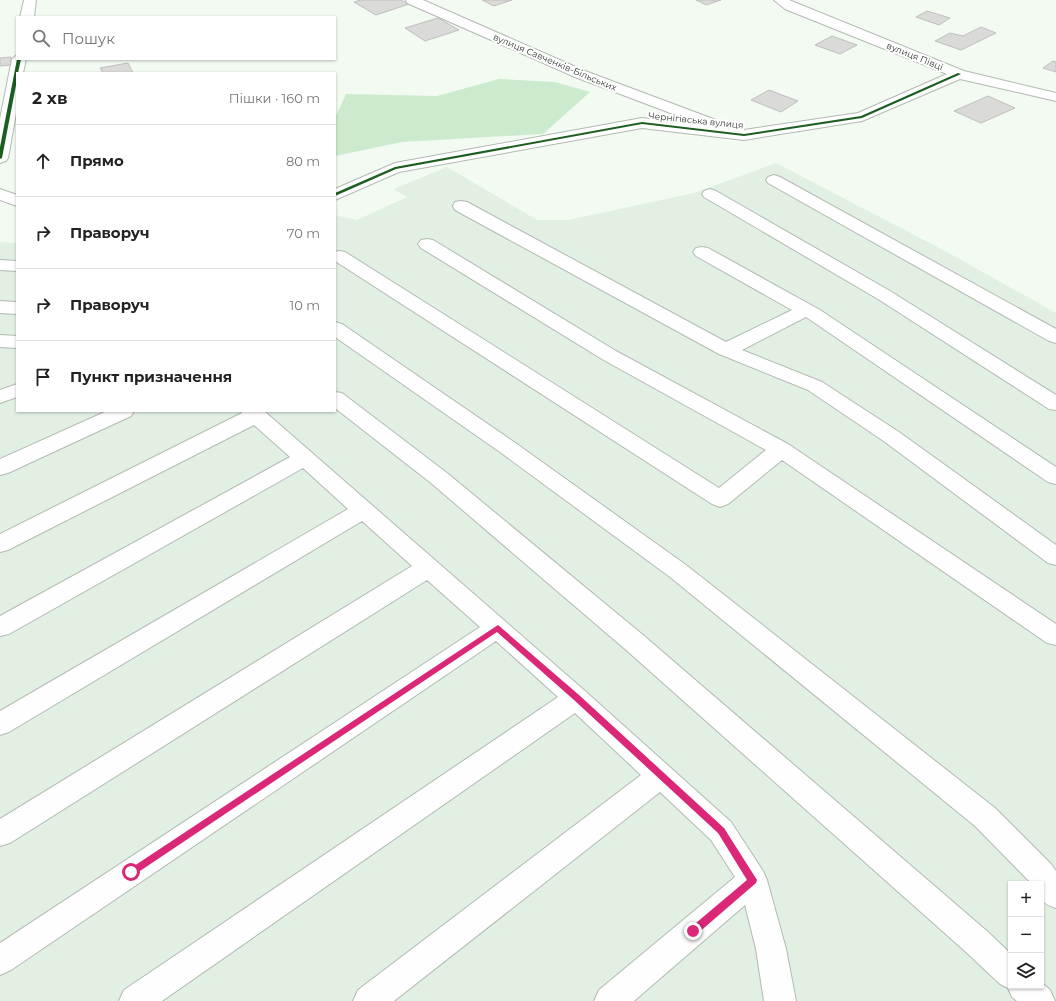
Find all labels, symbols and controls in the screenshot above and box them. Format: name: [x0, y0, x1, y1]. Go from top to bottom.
search box: [16, 16, 336, 60]
icon: search: [30, 27, 52, 49]
text: Пошук: [62, 29, 115, 48]
street label: вулиця Савченків-Більських: [492, 31, 619, 93]
street label: вулиця Півці: [885, 40, 945, 72]
text: 2 хв: [32, 88, 67, 108]
text: Пішки · 160 m: [229, 90, 320, 106]
street label: Чернігівська вулиця: [648, 110, 744, 130]
icon: ahead: [32, 150, 54, 172]
text: Прямо: [70, 151, 124, 170]
text: 80 m: [286, 153, 320, 169]
icon: right: [32, 222, 54, 244]
text: Праворуч: [70, 223, 150, 242]
text: 70 m: [287, 225, 320, 241]
icon: right: [32, 294, 54, 316]
text: Праворуч: [70, 295, 150, 314]
text: 10 m: [290, 297, 320, 313]
icon: arrive: [32, 366, 54, 388]
text: Пункт призначення: [70, 367, 232, 386]
route start: [122, 863, 140, 881]
map controls: [1008, 881, 1044, 989]
button: +: [1008, 881, 1044, 917]
button: −: [1008, 917, 1044, 953]
route end: [684, 922, 702, 940]
button: layers: [1008, 953, 1044, 989]

